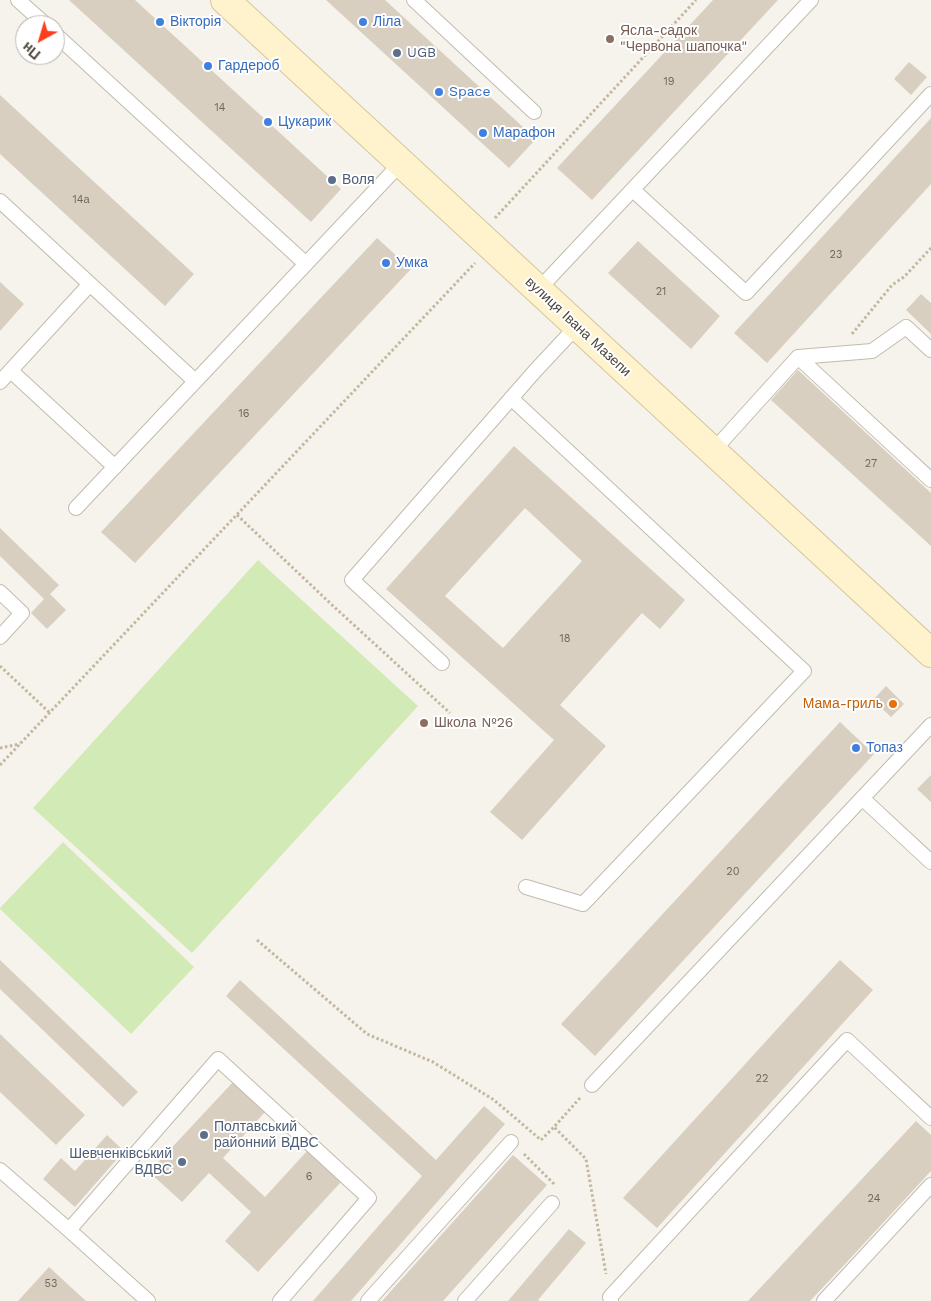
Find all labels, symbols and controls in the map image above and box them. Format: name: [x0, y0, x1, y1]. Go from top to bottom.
place label: Вікторія: [170, 14, 221, 30]
place label: Ліла: [373, 14, 401, 30]
north arrow: [15, 15, 65, 65]
marker: Вікторія: [154, 16, 166, 28]
marker: Ліла: [357, 16, 369, 28]
place label: Ясла-садок "Червона шапочка": [620, 23, 747, 56]
marker: Ясла-садок "Червона шапочка": [604, 33, 616, 45]
text: Пн: [19, 39, 43, 63]
place label: UGB: [407, 45, 436, 61]
marker: UGB: [391, 47, 403, 59]
place label: Гардероб: [218, 58, 280, 74]
marker: Гардероб: [202, 60, 214, 72]
house number: 19: [663, 75, 675, 89]
place label: Space: [449, 84, 491, 100]
marker: Space: [433, 86, 445, 98]
house number: 14: [214, 101, 226, 115]
place label: Цукарик: [278, 114, 331, 130]
marker: Цукарик: [262, 116, 274, 128]
place label: Марафон: [493, 125, 555, 141]
marker: Марафон: [477, 127, 489, 139]
place label: Воля: [342, 172, 375, 188]
marker: Воля: [326, 174, 338, 186]
house number: 14а: [72, 193, 90, 207]
house number: 23: [830, 248, 842, 262]
place label: Умка: [396, 255, 428, 271]
marker: Умка: [380, 257, 392, 269]
street label: вулиця Івана Мазепи: [522, 274, 634, 380]
house number: 21: [656, 285, 666, 299]
house number: 16: [239, 407, 249, 421]
house number: 27: [865, 457, 877, 471]
house number: 18: [559, 632, 571, 646]
place label: Мама-гриль: [803, 696, 883, 712]
marker: Мама-гриль: [887, 698, 899, 710]
place label: Школа №26: [434, 715, 513, 731]
marker: Школа №26: [418, 717, 430, 729]
place label: Топаз: [866, 740, 903, 756]
marker: Топаз: [850, 742, 862, 754]
house number: 20: [726, 865, 740, 879]
house number: 22: [756, 1072, 768, 1086]
place label: Полтавський районний ВДВС: [214, 1119, 319, 1152]
marker: Полтавський районний ВДВС: [198, 1129, 210, 1141]
place label: Шевченківський ВДВС: [69, 1146, 172, 1178]
marker: Шевченківський ВДВС: [176, 1156, 188, 1168]
house number: 6: [306, 1170, 312, 1184]
house number: 24: [868, 1192, 880, 1206]
house number: 53: [45, 1277, 57, 1291]

